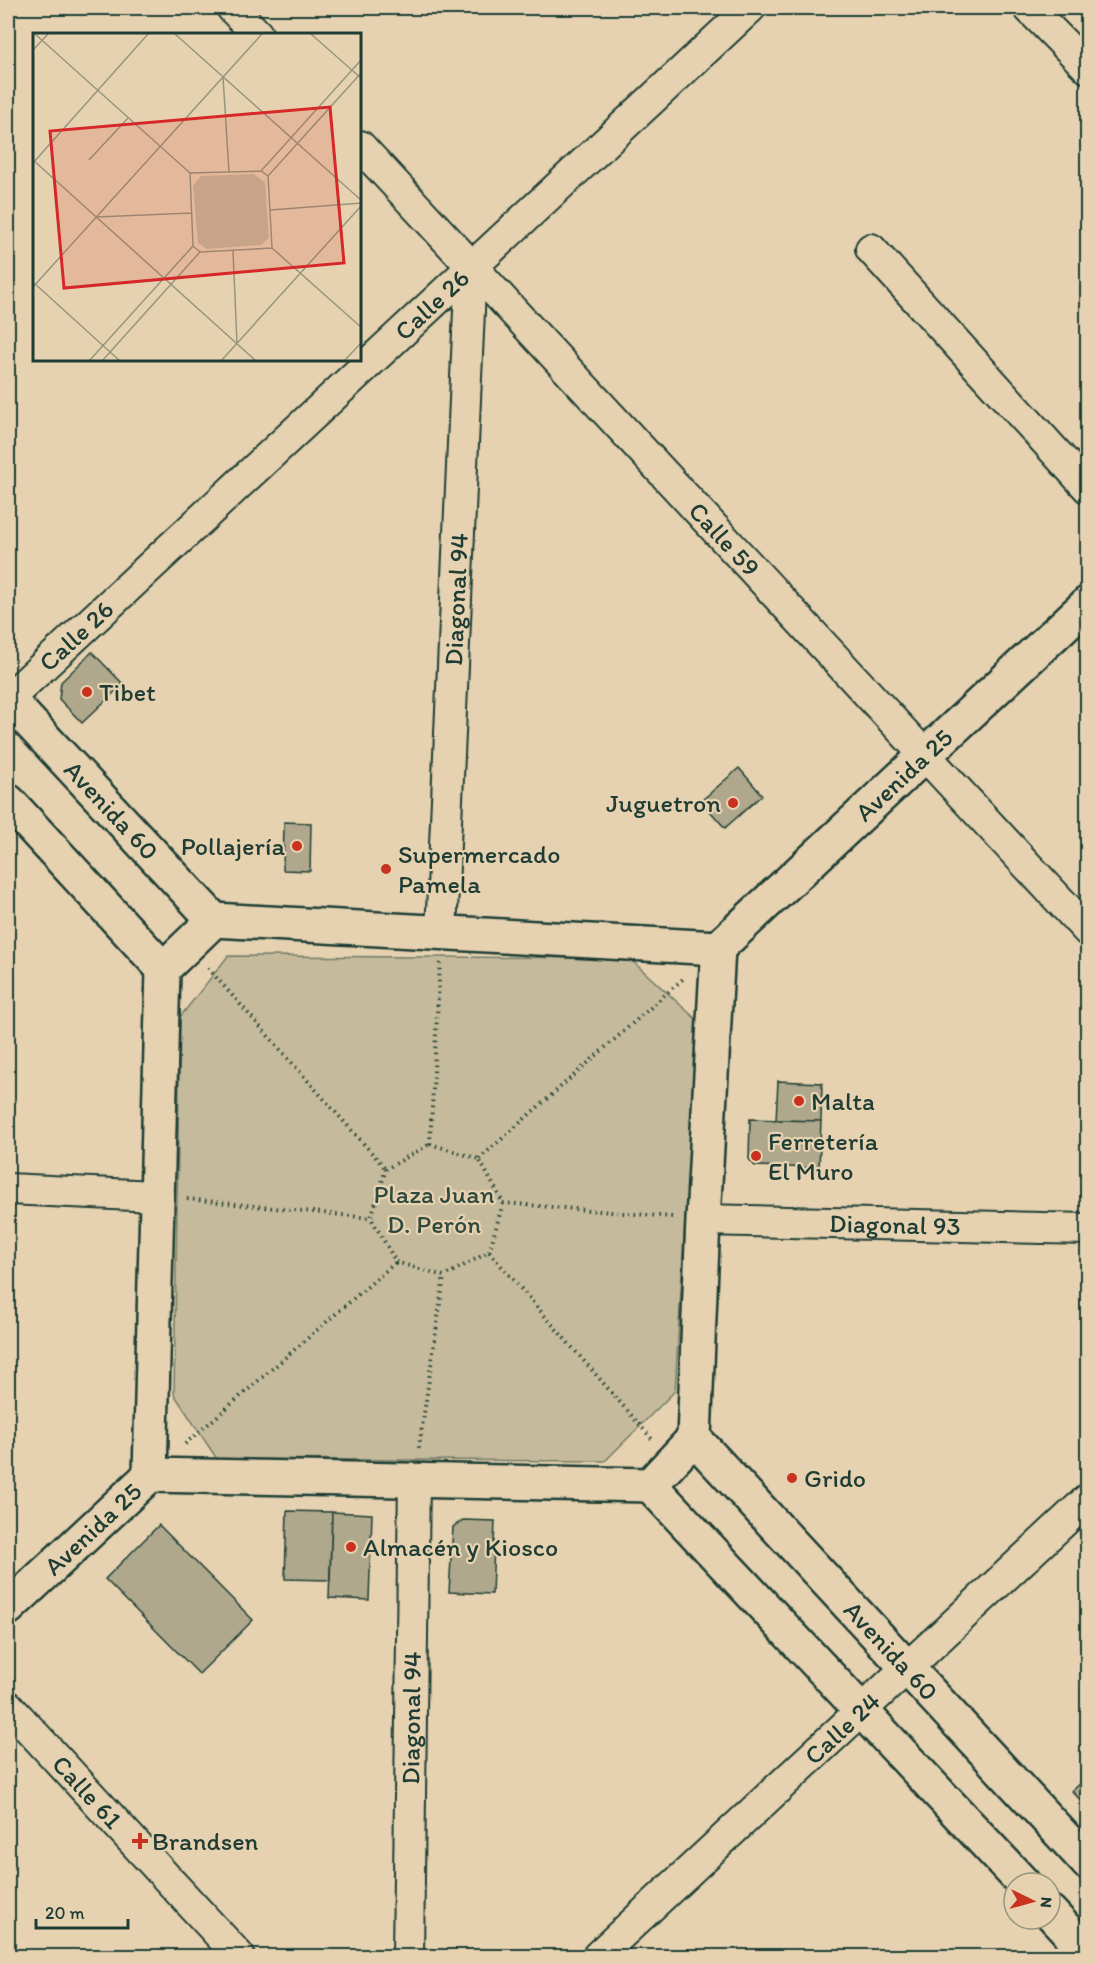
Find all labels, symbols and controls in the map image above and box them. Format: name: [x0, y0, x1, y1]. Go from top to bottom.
inset map: [33, 33, 362, 362]
street label: Calle 26: [388, 262, 476, 347]
street label: Calle 59: [682, 495, 767, 583]
street label: Diagonal 94: [437, 532, 475, 667]
street label: Calle 26: [32, 593, 120, 678]
place label: Tibet: [99, 676, 156, 708]
marker: Tibet: [80, 685, 94, 699]
street label: Avenida 25: [848, 721, 959, 828]
street label: Avenida 60: [57, 754, 166, 867]
place label: Juguetron: [606, 787, 721, 819]
marker: Juguetron: [726, 796, 740, 810]
place label: Pollajería: [181, 830, 285, 862]
place label: Supermercado Pamela: [398, 838, 560, 900]
marker: Pollajería: [290, 839, 304, 853]
marker: Supermercado Pamela: [379, 862, 393, 876]
place label: Malta: [811, 1085, 875, 1117]
marker: Malta: [792, 1094, 806, 1108]
place label: Ferretería El Muro: [768, 1125, 879, 1187]
marker: Ferretería El Muro: [749, 1149, 763, 1163]
park label: Plaza Juan D. Perón: [374, 1178, 495, 1240]
street label: Diagonal 93: [829, 1207, 961, 1242]
place label: Grido: [804, 1462, 866, 1494]
marker: Grido: [785, 1471, 799, 1485]
street label: Avenida 25: [37, 1475, 148, 1582]
place label: Almacén y Kiosco: [363, 1531, 558, 1563]
marker: Almacén y Kiosco: [344, 1540, 358, 1554]
street label: Avenida 60: [837, 1594, 945, 1707]
street label: Diagonal 94: [394, 1651, 428, 1785]
street label: Calle 24: [798, 1685, 887, 1771]
street label: Calle 61: [45, 1748, 129, 1835]
place label: Brandsen: [152, 1825, 259, 1857]
marker: Brandsen: [133, 1834, 147, 1848]
north arrow: [1002, 1871, 1062, 1931]
scale bar: [36, 1892, 128, 1930]
text: N: [1037, 1896, 1056, 1908]
text: 20 m: [45, 1902, 85, 1924]

